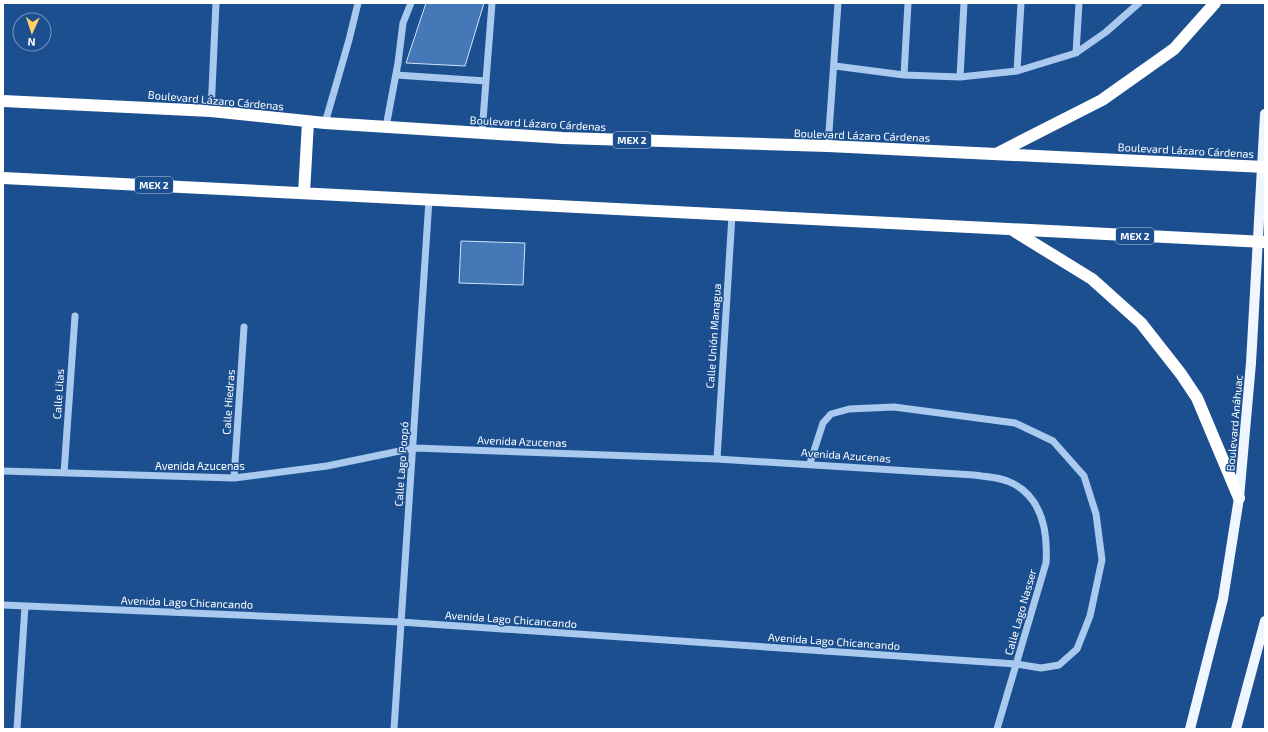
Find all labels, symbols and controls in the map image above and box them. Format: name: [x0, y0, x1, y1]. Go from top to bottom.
north arrow: [12, 12, 52, 52]
text: N: [27, 36, 36, 49]
street label: Boulevard Lázaro Cárdenas: [147, 88, 285, 112]
street label: Boulevard Lázaro Cárdenas: [470, 113, 607, 133]
street label: Boulevard Lázaro Cárdenas: [794, 126, 931, 144]
road number: MEX 2: [613, 132, 651, 148]
street label: Boulevard Lázaro Cárdenas: [1118, 140, 1255, 160]
road number: MEX 2: [135, 177, 173, 193]
road number: MEX 2: [1116, 228, 1154, 244]
street label: Calle Unión Managua: [703, 283, 723, 389]
street label: Calle Lilas: [50, 368, 66, 420]
street label: Calle Hiedras: [219, 368, 237, 435]
street label: Boulevard Anáhuac: [1223, 374, 1245, 472]
street label: Calle Lago Poopó: [392, 421, 410, 507]
street label: Avenida Azucenas: [477, 433, 568, 449]
street label: Avenida Azucenas: [801, 445, 892, 465]
street label: Avenida Azucenas: [155, 459, 245, 472]
street label: Calle Lago Nasser: [1001, 567, 1039, 657]
street label: Avenida Lago Chicancando: [121, 593, 253, 611]
street label: Avenida Lago Chicancando: [445, 608, 577, 630]
street label: Avenida Lago Chicancando: [768, 630, 900, 652]

